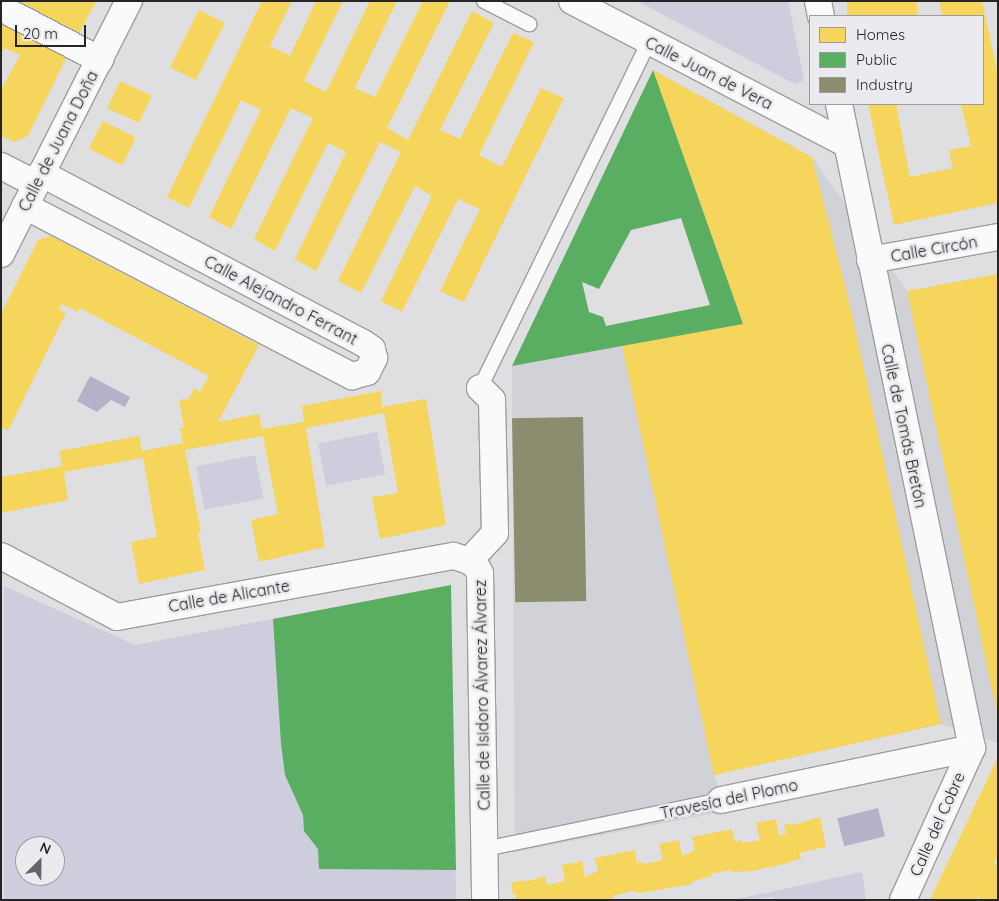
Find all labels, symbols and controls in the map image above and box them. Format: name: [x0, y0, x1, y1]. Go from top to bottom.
scale bar: [18, 15, 89, 47]
legend: [809, 15, 984, 105]
text: 20 m: [23, 24, 58, 43]
text: Homes: [856, 25, 905, 44]
street label: Calle Juan de Vera: [642, 33, 776, 113]
text: Public: [856, 50, 897, 69]
street label: Calle de Juana Doña: [14, 67, 102, 215]
text: Industry: [856, 75, 913, 94]
street label: Calle Circón: [889, 232, 979, 266]
street label: Calle Alejandro Ferrant: [201, 251, 361, 349]
street label: Calle de Tomás Bretón: [877, 342, 931, 510]
street label: Calle de Alicante: [167, 576, 291, 616]
street label: Calle de Isidoro Álvarez Álvarez: [470, 579, 494, 811]
street label: Calle del Cobre: [905, 769, 969, 879]
street label: Travesía del Plomo: [658, 775, 800, 823]
north arrow: [15, 836, 65, 886]
text: N: [37, 838, 54, 858]

